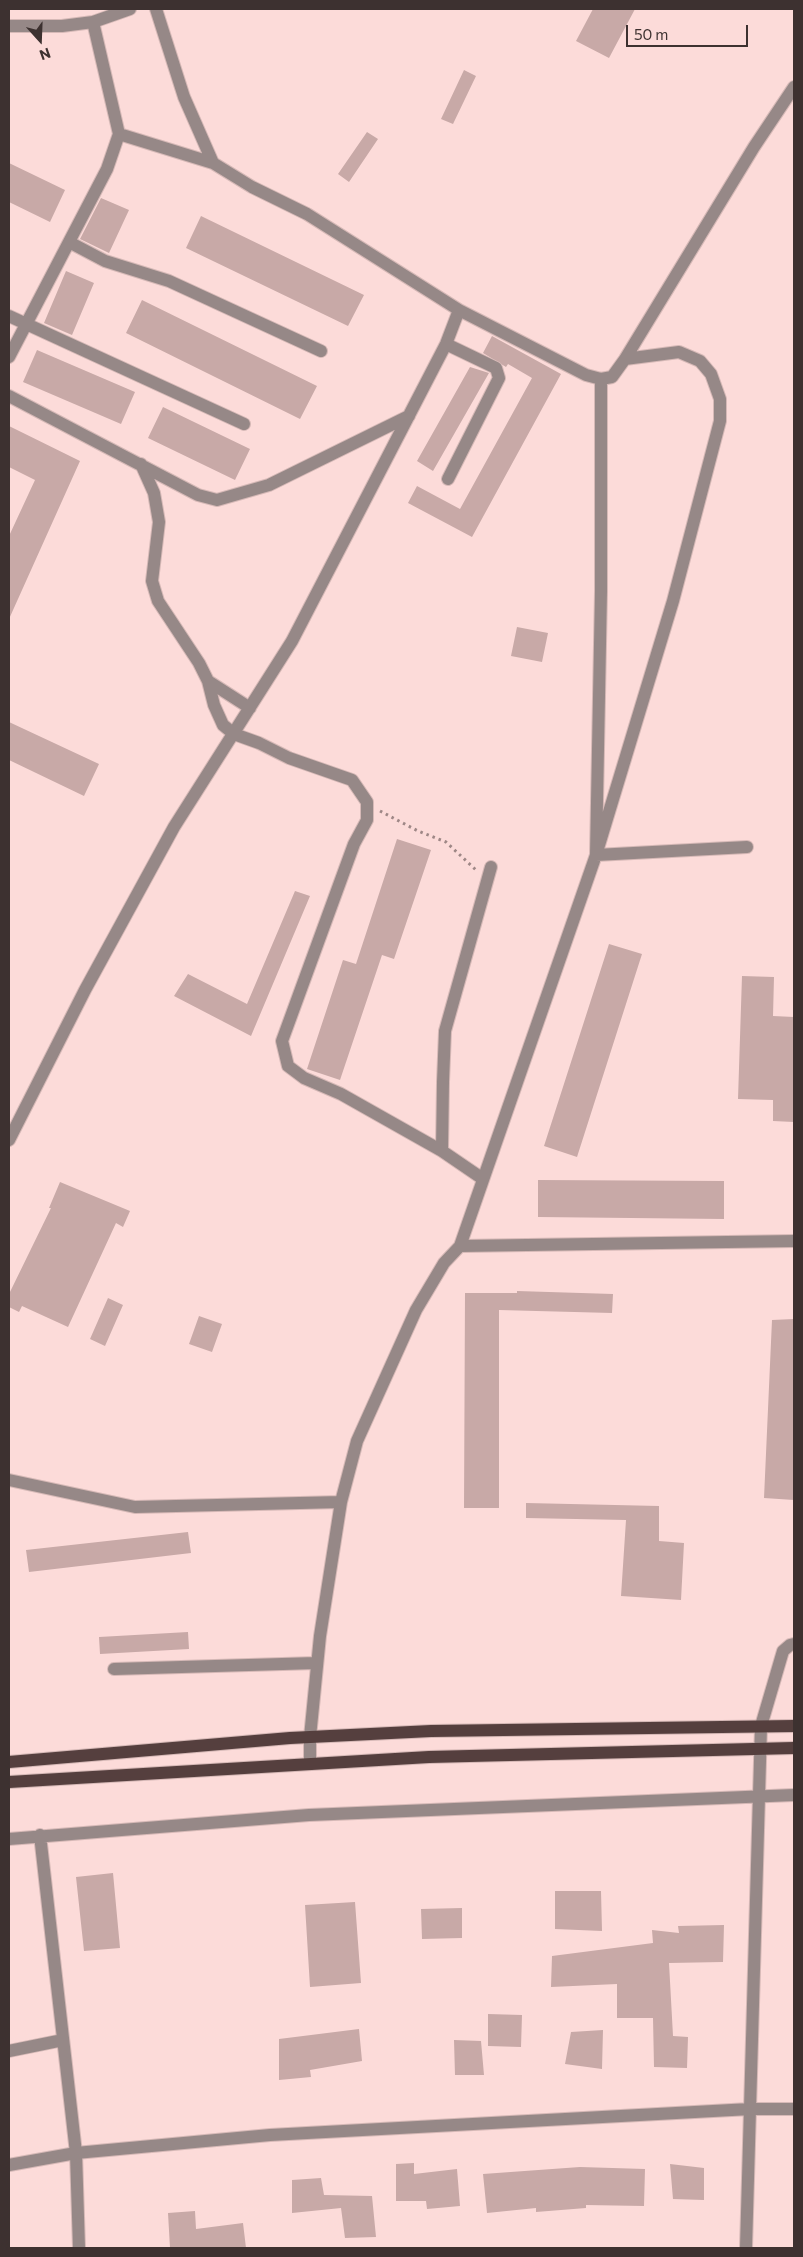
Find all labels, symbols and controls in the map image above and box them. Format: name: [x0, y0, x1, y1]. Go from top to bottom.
north arrow: [15, 15, 65, 65]
scale bar: [628, 15, 750, 47]
text: 50 m: [634, 25, 668, 43]
text: N: [37, 45, 53, 64]

